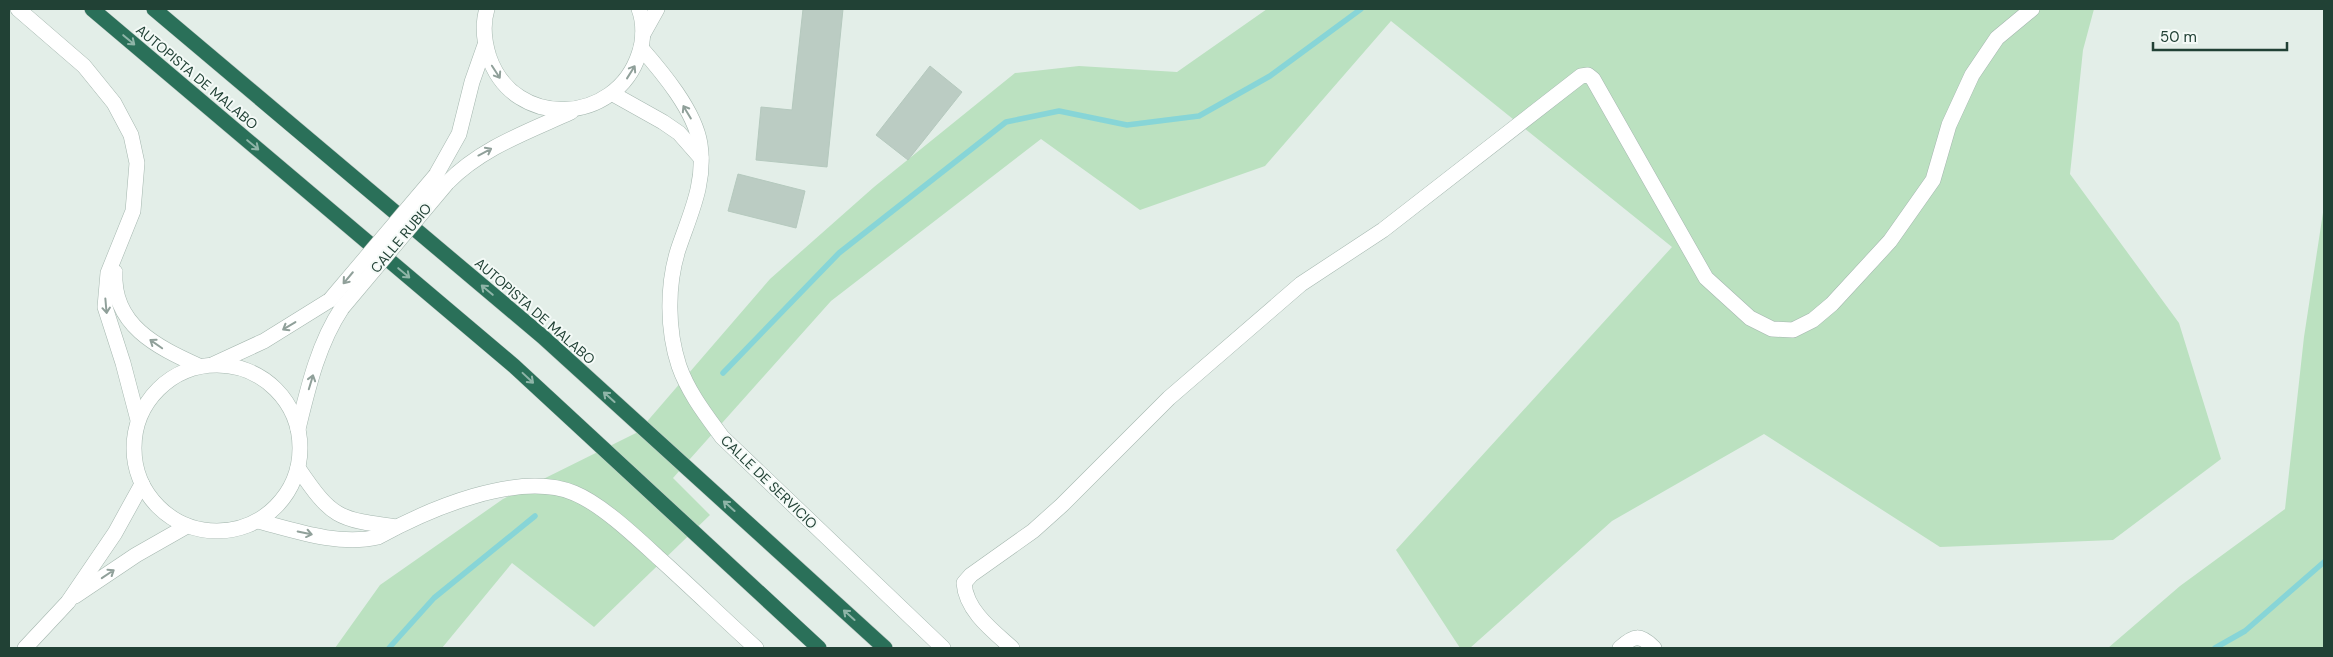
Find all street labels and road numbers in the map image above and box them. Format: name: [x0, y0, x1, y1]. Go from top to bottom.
street label: AUTOPISTA DE MALABO: [132, 21, 262, 133]
street label: CALLE RUBIO: [367, 199, 435, 277]
street label: AUTOPISTA DE MALABO: [471, 254, 599, 368]
street label: CALLE DE SERVICIO: [717, 431, 821, 533]

